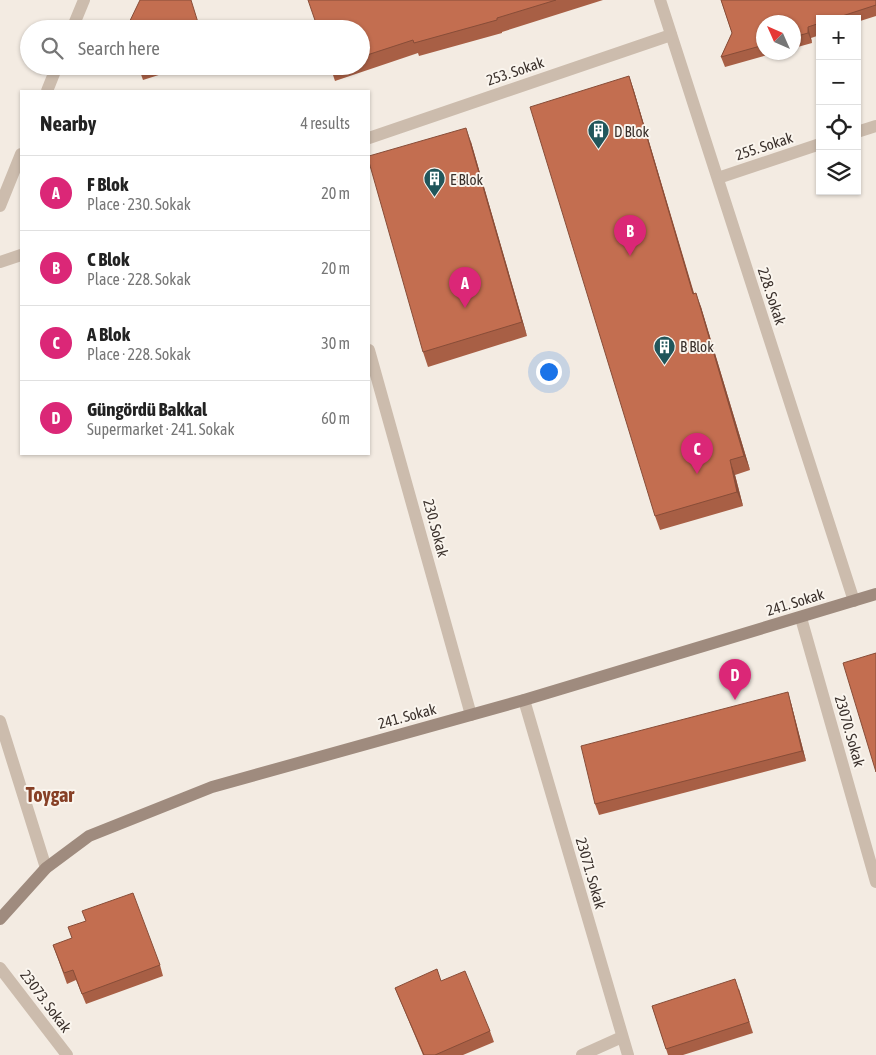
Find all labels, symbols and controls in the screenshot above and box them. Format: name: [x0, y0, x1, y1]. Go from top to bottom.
north arrow: [756, 15, 801, 60]
map controls: [816, 15, 861, 195]
button: +: [816, 15, 861, 60]
search box: [20, 20, 370, 75]
icon: search: [38, 34, 66, 62]
text: Search here: [78, 37, 160, 59]
street label: 253. Sokak: [484, 53, 546, 89]
button: −: [816, 60, 861, 105]
button: locate: [816, 105, 861, 150]
text: Nearby: [40, 111, 96, 135]
text: 4 results: [300, 114, 350, 132]
building icon: D Blok: [586, 119, 610, 150]
place label: D Blok: [614, 123, 649, 140]
street label: 255. Sokak: [733, 129, 795, 163]
button: layers: [816, 150, 861, 195]
building icon: E Blok: [422, 167, 446, 198]
place label: E Blok: [450, 171, 483, 188]
text: F Blok: [87, 173, 128, 195]
text: A: [52, 184, 60, 202]
text: 20 m: [321, 184, 350, 202]
text: Place · 230. Sokak: [87, 195, 191, 213]
pin: B: [614, 215, 646, 256]
text: C Blok: [87, 248, 129, 270]
text: B: [52, 259, 60, 277]
text: 20 m: [321, 259, 350, 277]
street label: 228. Sokak: [755, 265, 789, 327]
pin: A: [449, 267, 481, 308]
text: Place · 228. Sokak: [87, 270, 191, 288]
text: A Blok: [87, 323, 130, 345]
text: C: [52, 334, 60, 352]
text: 30 m: [321, 334, 350, 352]
building icon: B Blok: [652, 334, 676, 365]
place label: B Blok: [680, 338, 714, 355]
text: Place · 228. Sokak: [87, 345, 191, 363]
your location: [536, 359, 562, 385]
text: Güngördü Bakkal: [87, 398, 207, 420]
text: D: [52, 409, 60, 427]
text: 60 m: [321, 409, 350, 427]
text: Supermarket · 241. Sokak: [87, 420, 234, 438]
pin: C: [681, 433, 713, 474]
street label: 230. Sokak: [420, 497, 452, 559]
street label: 241. Sokak: [764, 585, 826, 619]
pin: D: [719, 659, 751, 700]
street label: 23070. Sokak: [832, 693, 868, 769]
street label: 241. Sokak: [376, 700, 438, 732]
district label: Toygar: [26, 783, 75, 806]
street label: 23071. Sokak: [573, 835, 609, 911]
street label: 23073. Sokak: [17, 967, 75, 1036]

